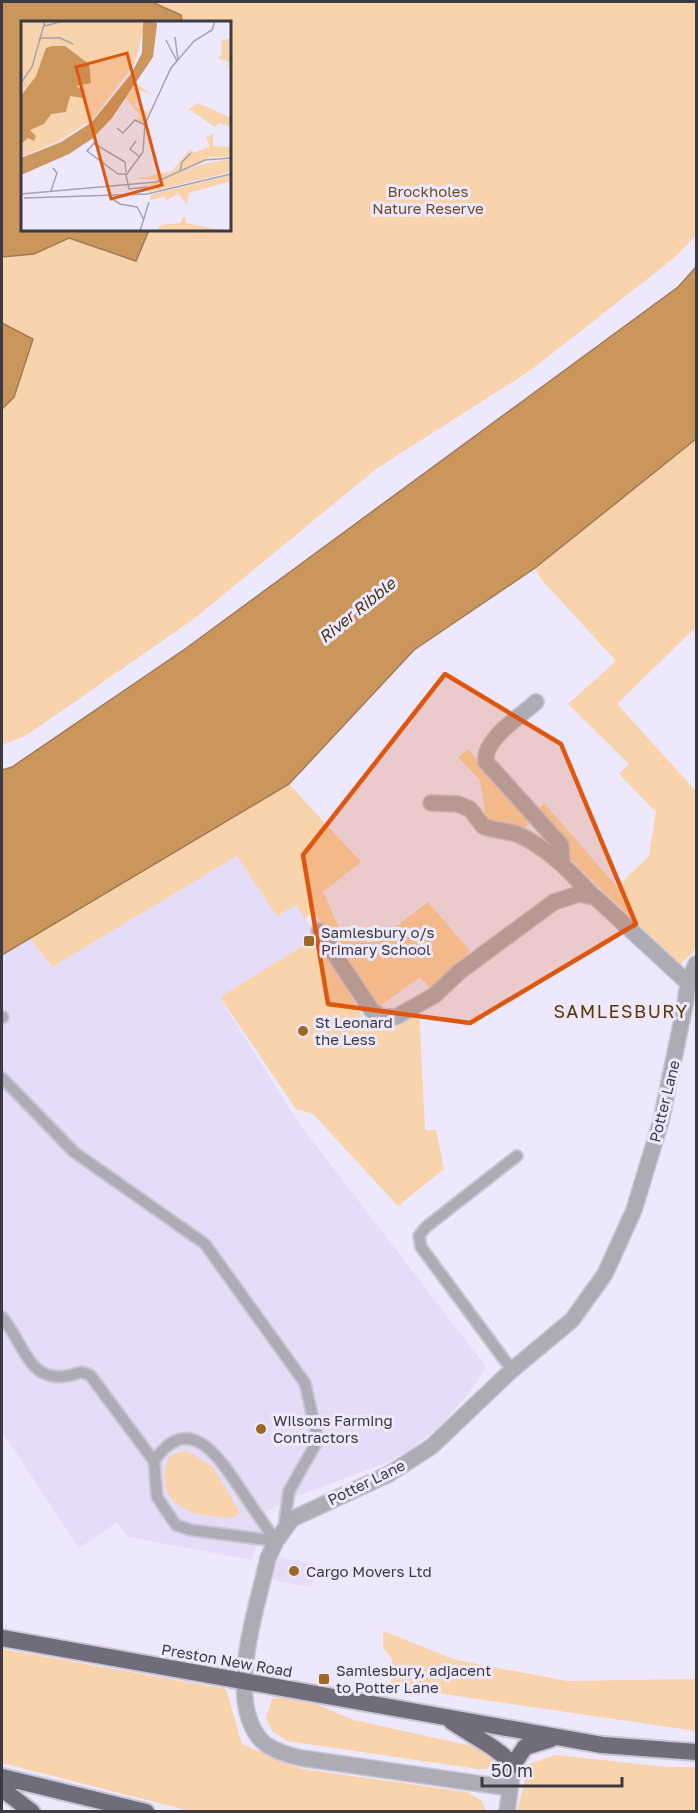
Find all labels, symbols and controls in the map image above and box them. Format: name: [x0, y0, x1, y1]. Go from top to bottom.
inset map: [21, 21, 231, 231]
park label: Brockholes Nature Reserve: [372, 182, 484, 217]
water label: River Ribble: [315, 572, 401, 647]
place label: Samlesbury o/s Primary School: [321, 923, 435, 958]
marker: Samlesbury o/s Primary School: [302, 934, 316, 948]
district label: SAMLESBURY: [553, 1000, 689, 1022]
place label: St Leonard the Less: [315, 1013, 393, 1048]
marker: St Leonard the Less: [296, 1024, 310, 1038]
street label: Potter Lane: [645, 1058, 683, 1144]
place label: Wilsons Farming Contractors: [273, 1411, 393, 1446]
marker: Wilsons Farming Contractors: [254, 1422, 268, 1436]
street label: Potter Lane: [324, 1455, 408, 1508]
place label: Cargo Movers Ltd: [306, 1562, 432, 1580]
marker: Cargo Movers Ltd: [287, 1564, 301, 1578]
street label: Preston New Road: [160, 1640, 294, 1680]
place label: Samlesbury, adjacent to Potter Lane: [336, 1661, 491, 1696]
marker: Samlesbury, adjacent to Potter Lane: [317, 1672, 331, 1686]
scale bar: [482, 1750, 622, 1788]
text: 50 m: [491, 1759, 533, 1781]

